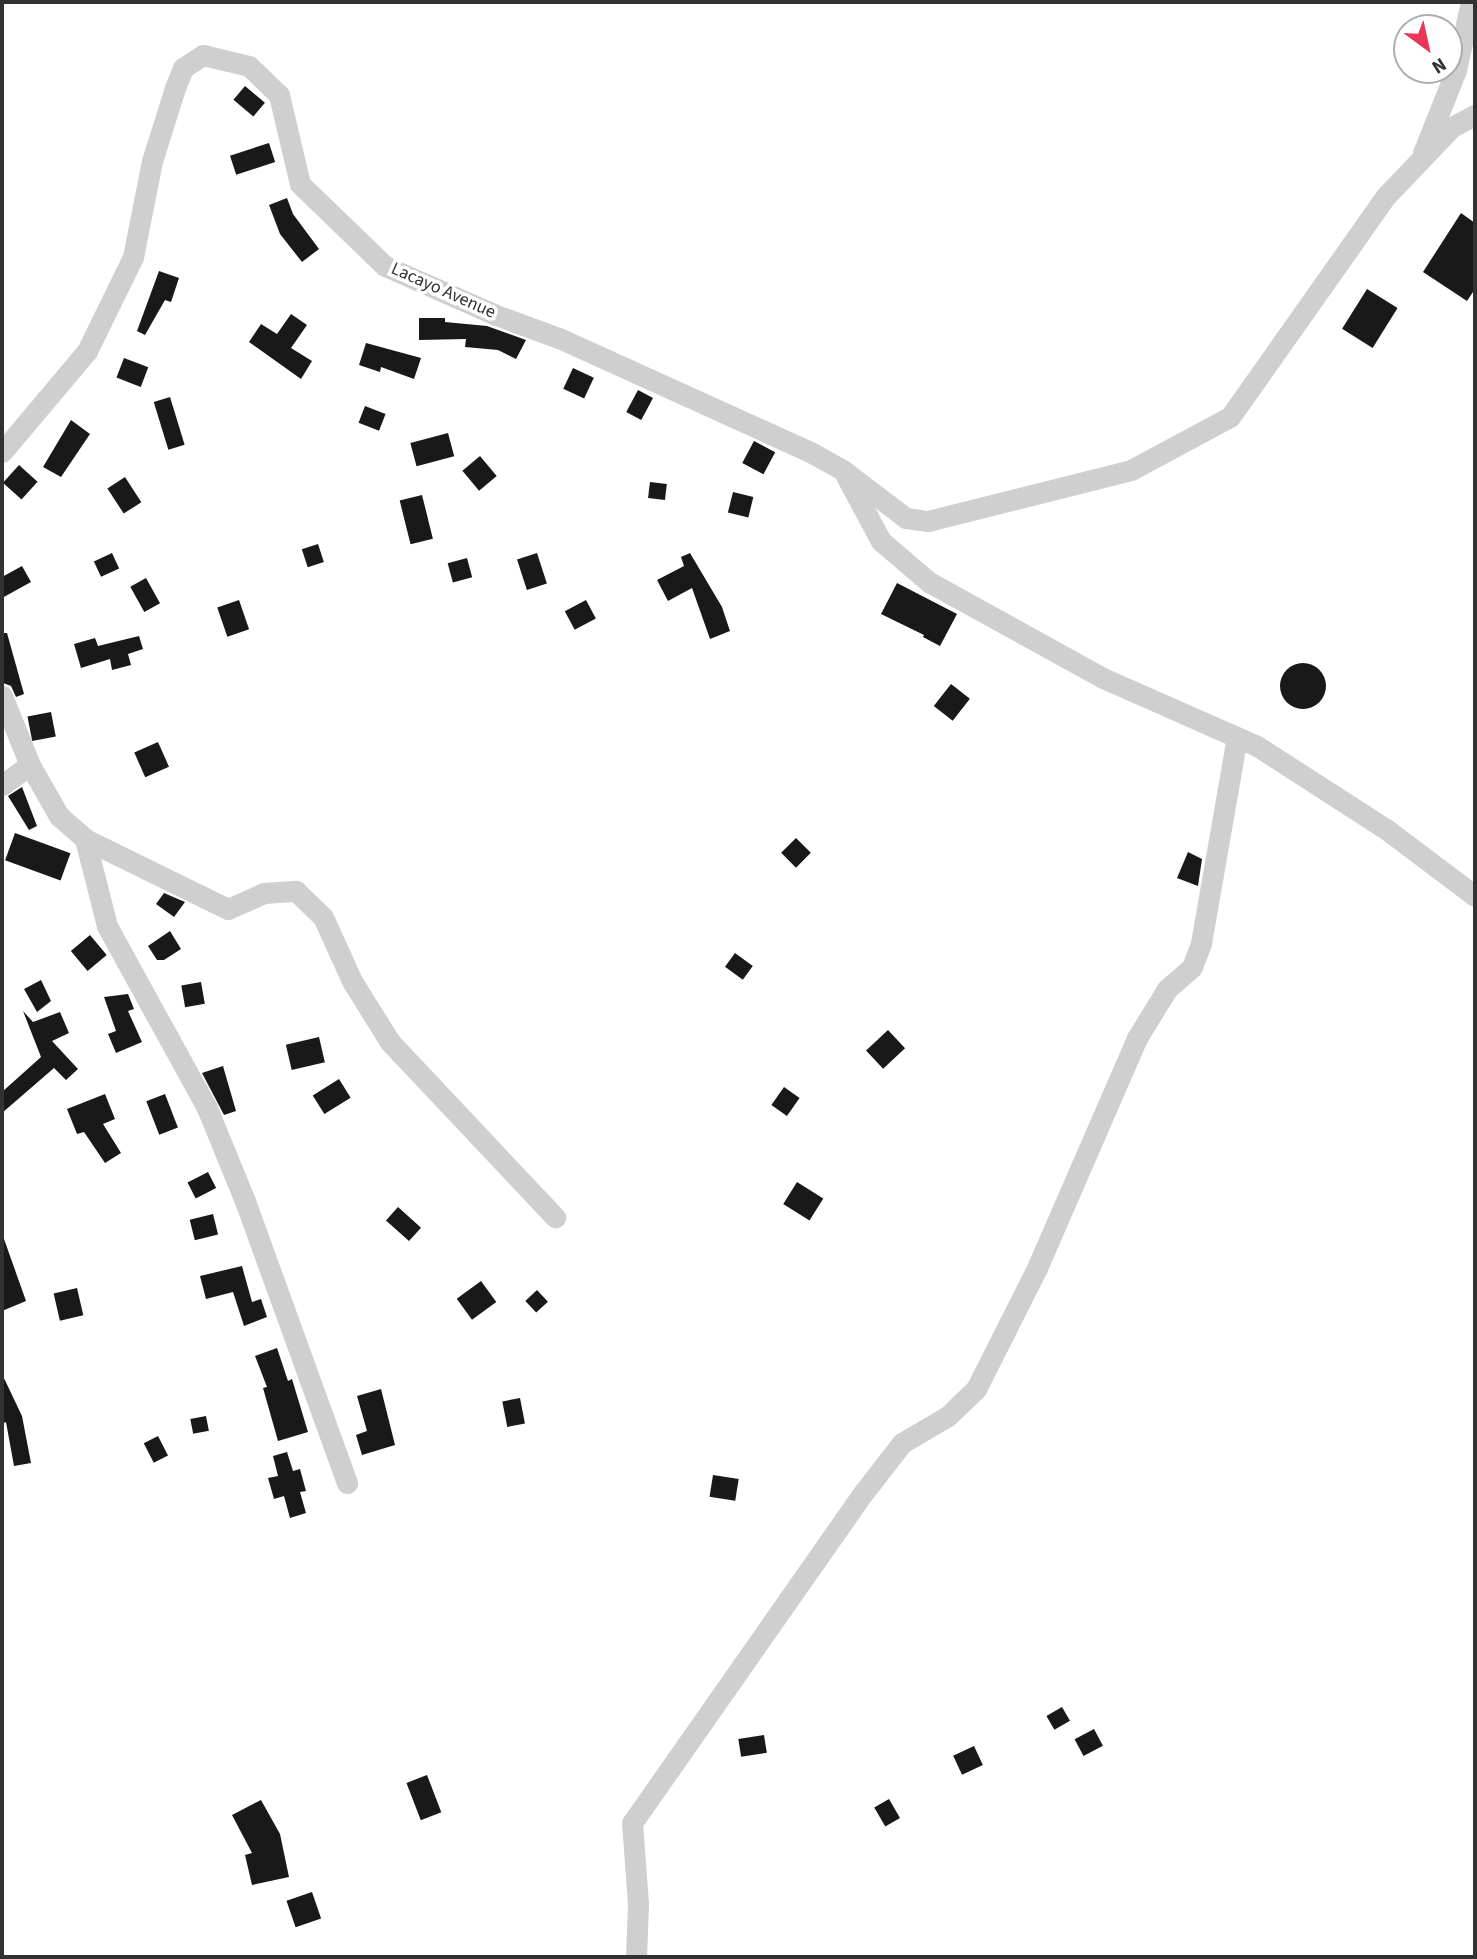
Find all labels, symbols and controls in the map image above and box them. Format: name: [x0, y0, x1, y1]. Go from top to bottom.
north arrow: [1393, 14, 1463, 84]
text: N: [1426, 51, 1451, 80]
street label: Lacayo Avenue: [387, 258, 499, 324]

